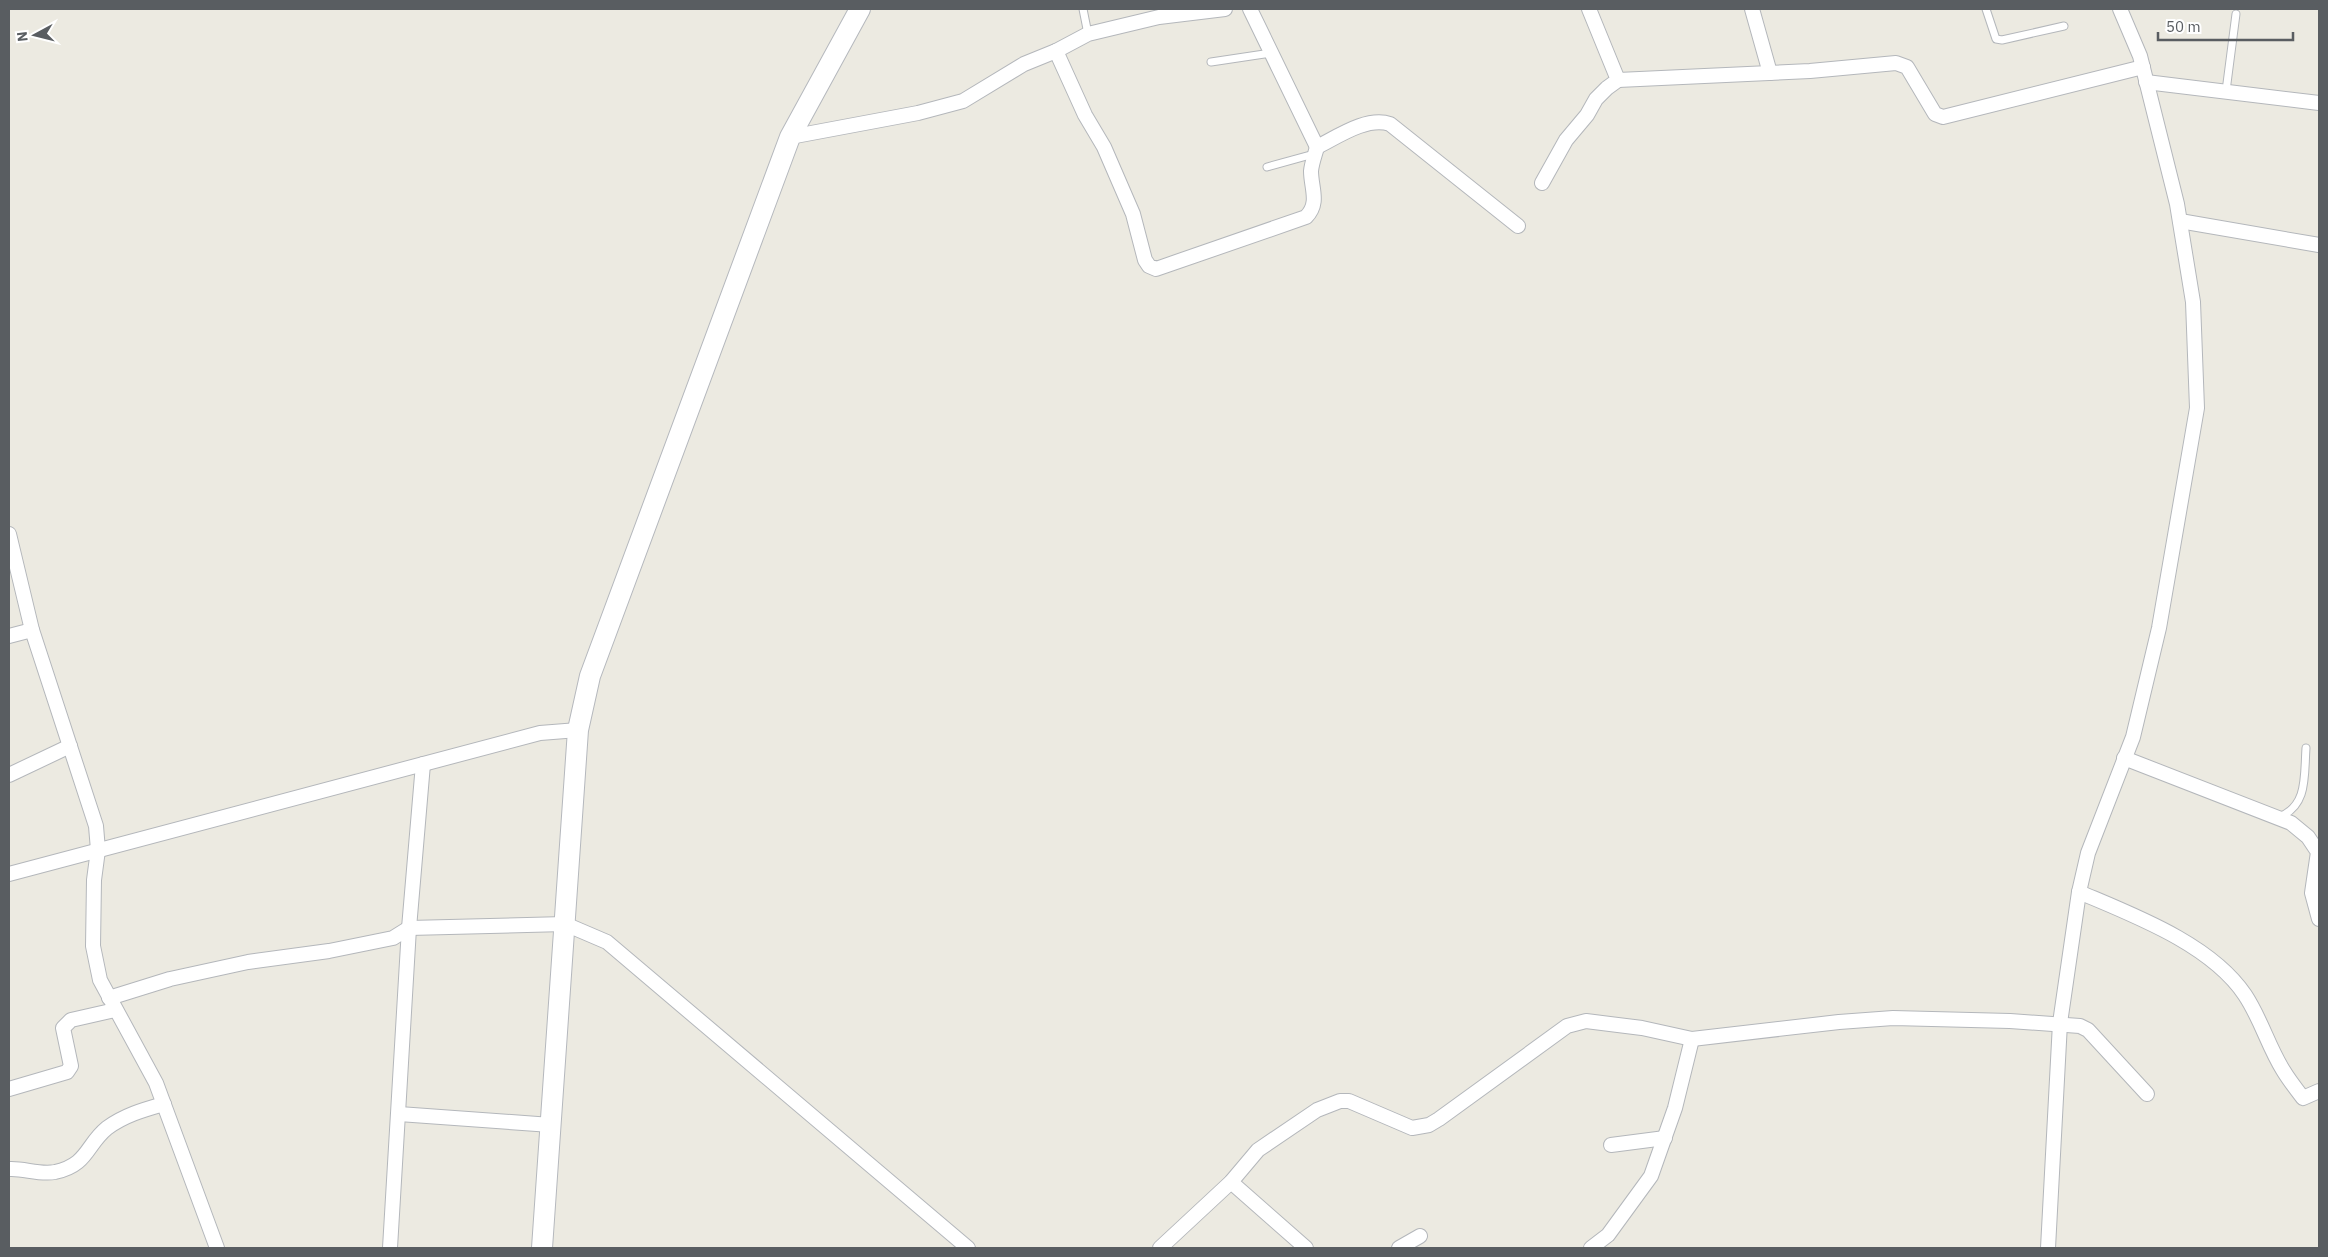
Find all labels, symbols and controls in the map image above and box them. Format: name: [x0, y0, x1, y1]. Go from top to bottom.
north arrow: [10, 10, 60, 60]
scale bar: [2158, 10, 2293, 42]
text: 50 m: [2166, 17, 2201, 36]
text: N: [13, 30, 32, 43]

